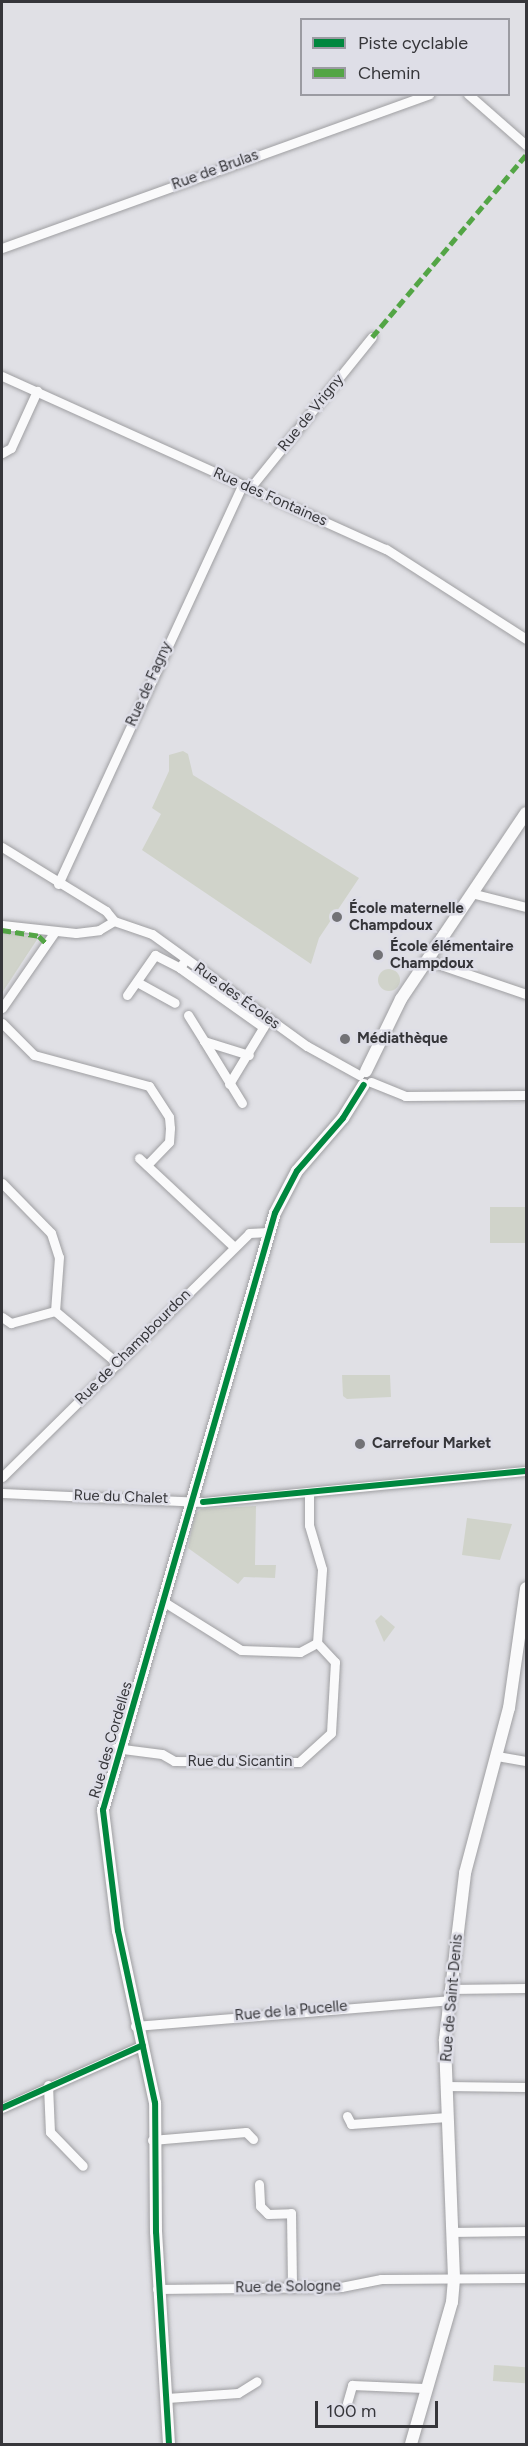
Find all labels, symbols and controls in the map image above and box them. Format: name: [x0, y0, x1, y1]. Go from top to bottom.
legend: [300, 18, 510, 96]
text: Piste cyclable: [358, 32, 468, 54]
text: Chemin: [358, 62, 420, 84]
street label: Rue de Brulas: [169, 146, 261, 194]
street label: Rue de Vrigny: [274, 371, 348, 455]
street label: Rue des Fontaines: [210, 464, 330, 530]
street label: Rue de Fagny: [122, 639, 176, 729]
place label: École maternelle Champdoux: [349, 899, 464, 934]
marker: École maternelle Champdoux: [330, 910, 344, 924]
place label: École élémentaire Champdoux: [390, 937, 513, 972]
marker: École élémentaire Champdoux: [371, 948, 385, 962]
street label: Rue des Écoles: [191, 959, 283, 1033]
place label: Médiathèque: [357, 1030, 448, 1048]
marker: Médiathèque: [338, 1032, 352, 1046]
street label: Rue de Champbourdon: [72, 1286, 194, 1408]
place label: Carrefour Market: [372, 1435, 491, 1453]
marker: Carrefour Market: [353, 1437, 367, 1451]
street label: Rue du Chalet: [73, 1486, 169, 1508]
street label: Rue des Cordelles: [86, 1680, 136, 1800]
street label: Rue du Sicantin: [188, 1753, 292, 1771]
street label: Rue de Saint-Denis: [437, 1933, 467, 2063]
street label: Rue de la Pucelle: [234, 1997, 348, 2025]
street label: Rue de Sologne: [235, 2277, 341, 2297]
scale bar: [318, 2389, 441, 2427]
text: 100 m: [326, 2400, 376, 2422]

